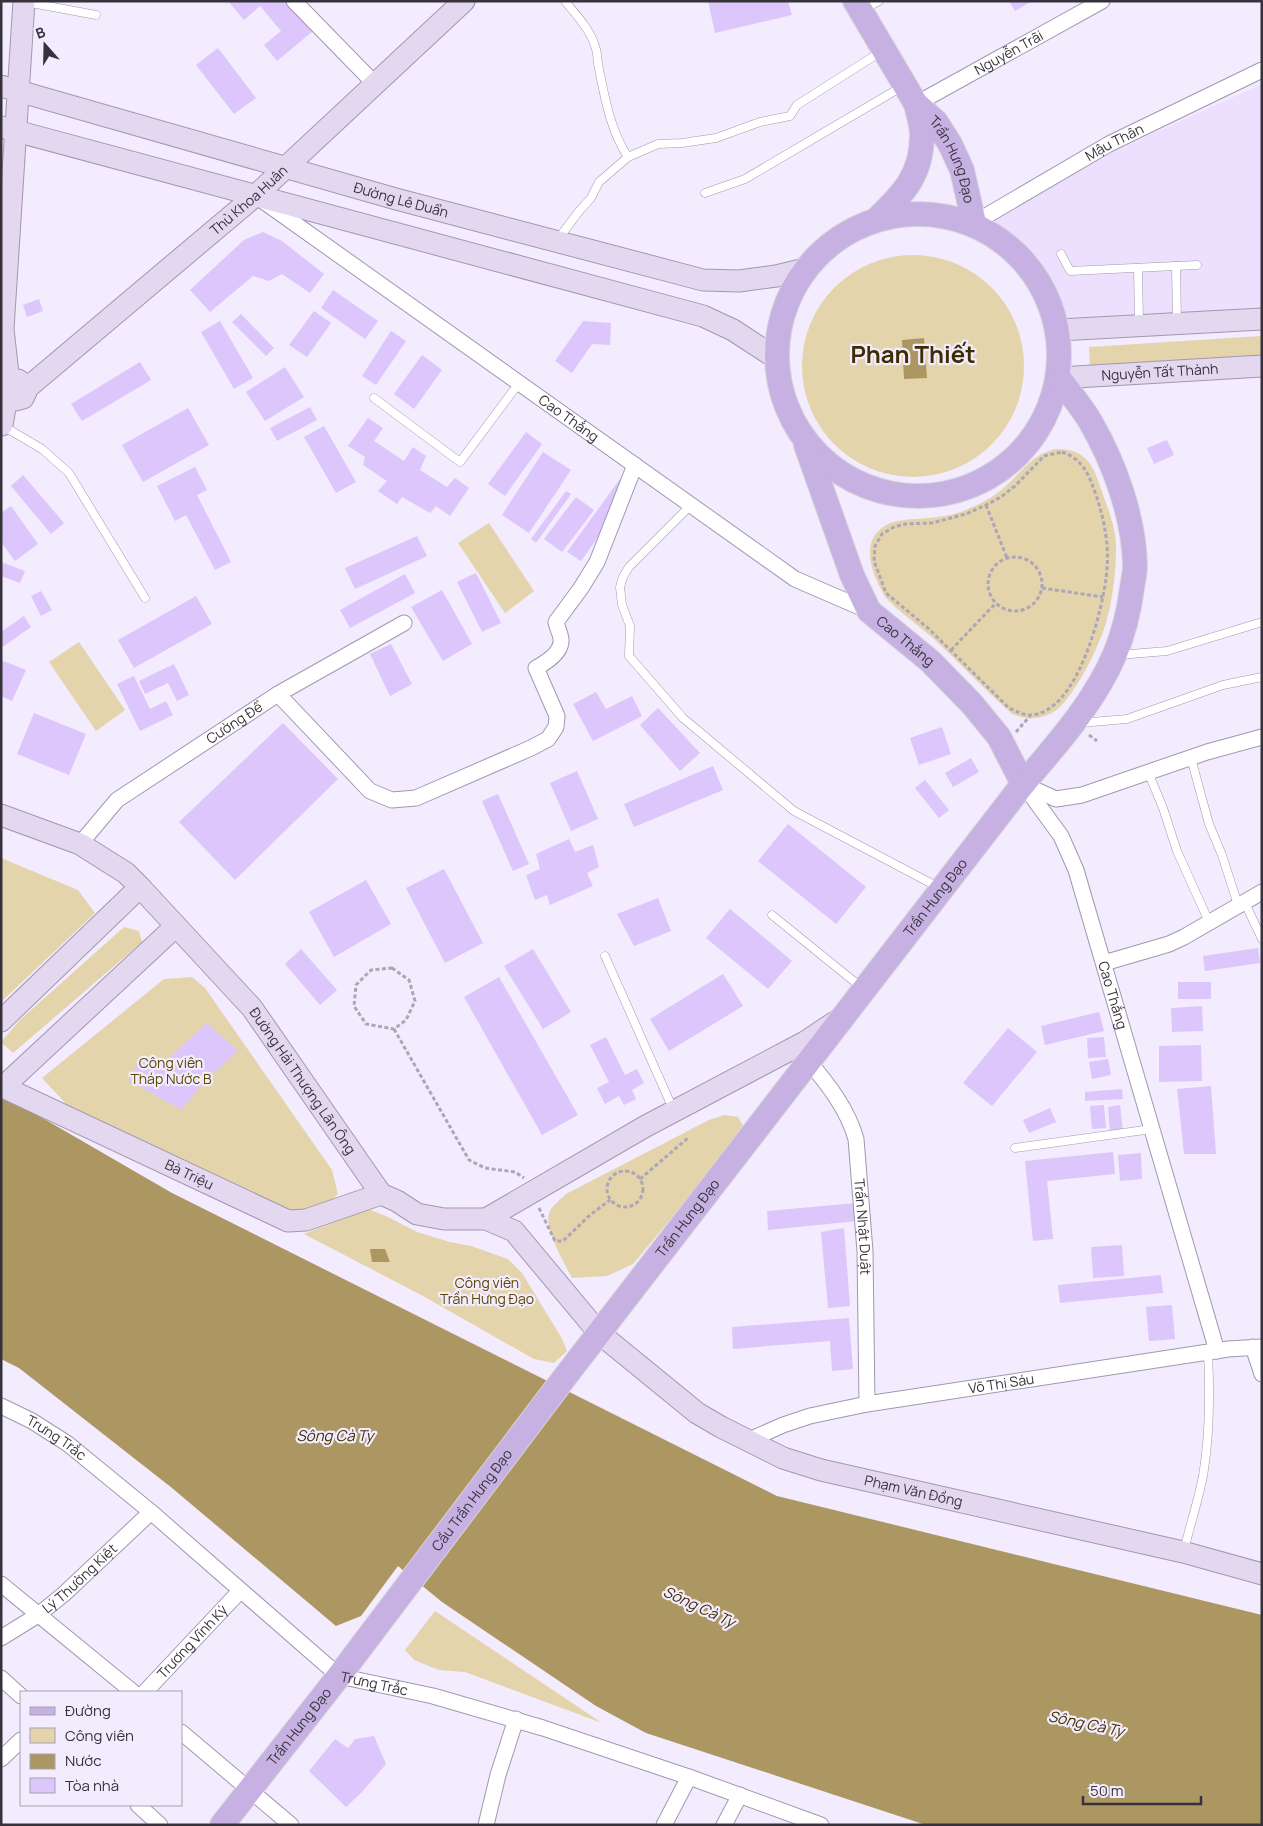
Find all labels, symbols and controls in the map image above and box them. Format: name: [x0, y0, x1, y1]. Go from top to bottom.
north arrow: [20, 20, 70, 70]
text: B: [33, 22, 48, 43]
street label: Nguyễn Trãi: [971, 26, 1046, 79]
street label: Trần Hưng Đạo: [926, 111, 979, 205]
street label: Mậu Thân: [1081, 119, 1147, 165]
street label: Thủ Khoa Huân: [206, 161, 291, 239]
street label: Đường Lê Duẩn: [352, 177, 451, 221]
district label: Phan Thiết: [850, 337, 976, 370]
street label: Nguyễn Tất Thành: [1101, 359, 1219, 384]
street label: Cao Thắng: [535, 390, 603, 446]
street label: Cao Thắng: [873, 611, 939, 670]
street label: Cường Để: [202, 696, 267, 748]
street label: Trần Hưng Đạo: [899, 854, 971, 940]
street label: Cao Thắng: [1094, 959, 1132, 1031]
street label: Đường Hải Thượng Lãn Ông: [245, 1003, 361, 1158]
park label: Công viên Tháp Nước B: [130, 1053, 212, 1088]
street label: Bà Triệu: [162, 1154, 217, 1194]
street label: Trần Hưng Đạo: [651, 1175, 724, 1261]
street label: Trần Nhật Duật: [850, 1178, 875, 1276]
park label: Công viên Trần Hưng Đạo: [440, 1273, 534, 1308]
street label: Võ Thị Sáu: [967, 1369, 1035, 1397]
street label: Trưng Trắc: [24, 1410, 91, 1464]
water label: Sông Cà Ty: [297, 1425, 375, 1446]
street label: Cầu Trần Hưng Đạo: [427, 1445, 516, 1555]
street label: Phạm Văn Đồng: [863, 1470, 965, 1511]
street label: Lý Thường Kiệt: [38, 1539, 121, 1617]
water label: Sông Cà Ty: [660, 1581, 740, 1633]
street label: Trương Vĩnh Ký: [153, 1600, 232, 1682]
street label: Trưng Trắc: [339, 1667, 410, 1699]
street label: Trần Hưng Đạo: [262, 1684, 335, 1769]
legend: [20, 1691, 182, 1806]
text: Đường: [65, 1700, 111, 1721]
water label: Sông Cà Ty: [1046, 1705, 1128, 1742]
text: Công viên: [65, 1725, 134, 1746]
text: Nước: [65, 1750, 102, 1771]
scale bar: [1083, 1774, 1200, 1806]
text: Tòa nhà: [65, 1775, 119, 1796]
text: 50 m: [1090, 1780, 1124, 1801]

